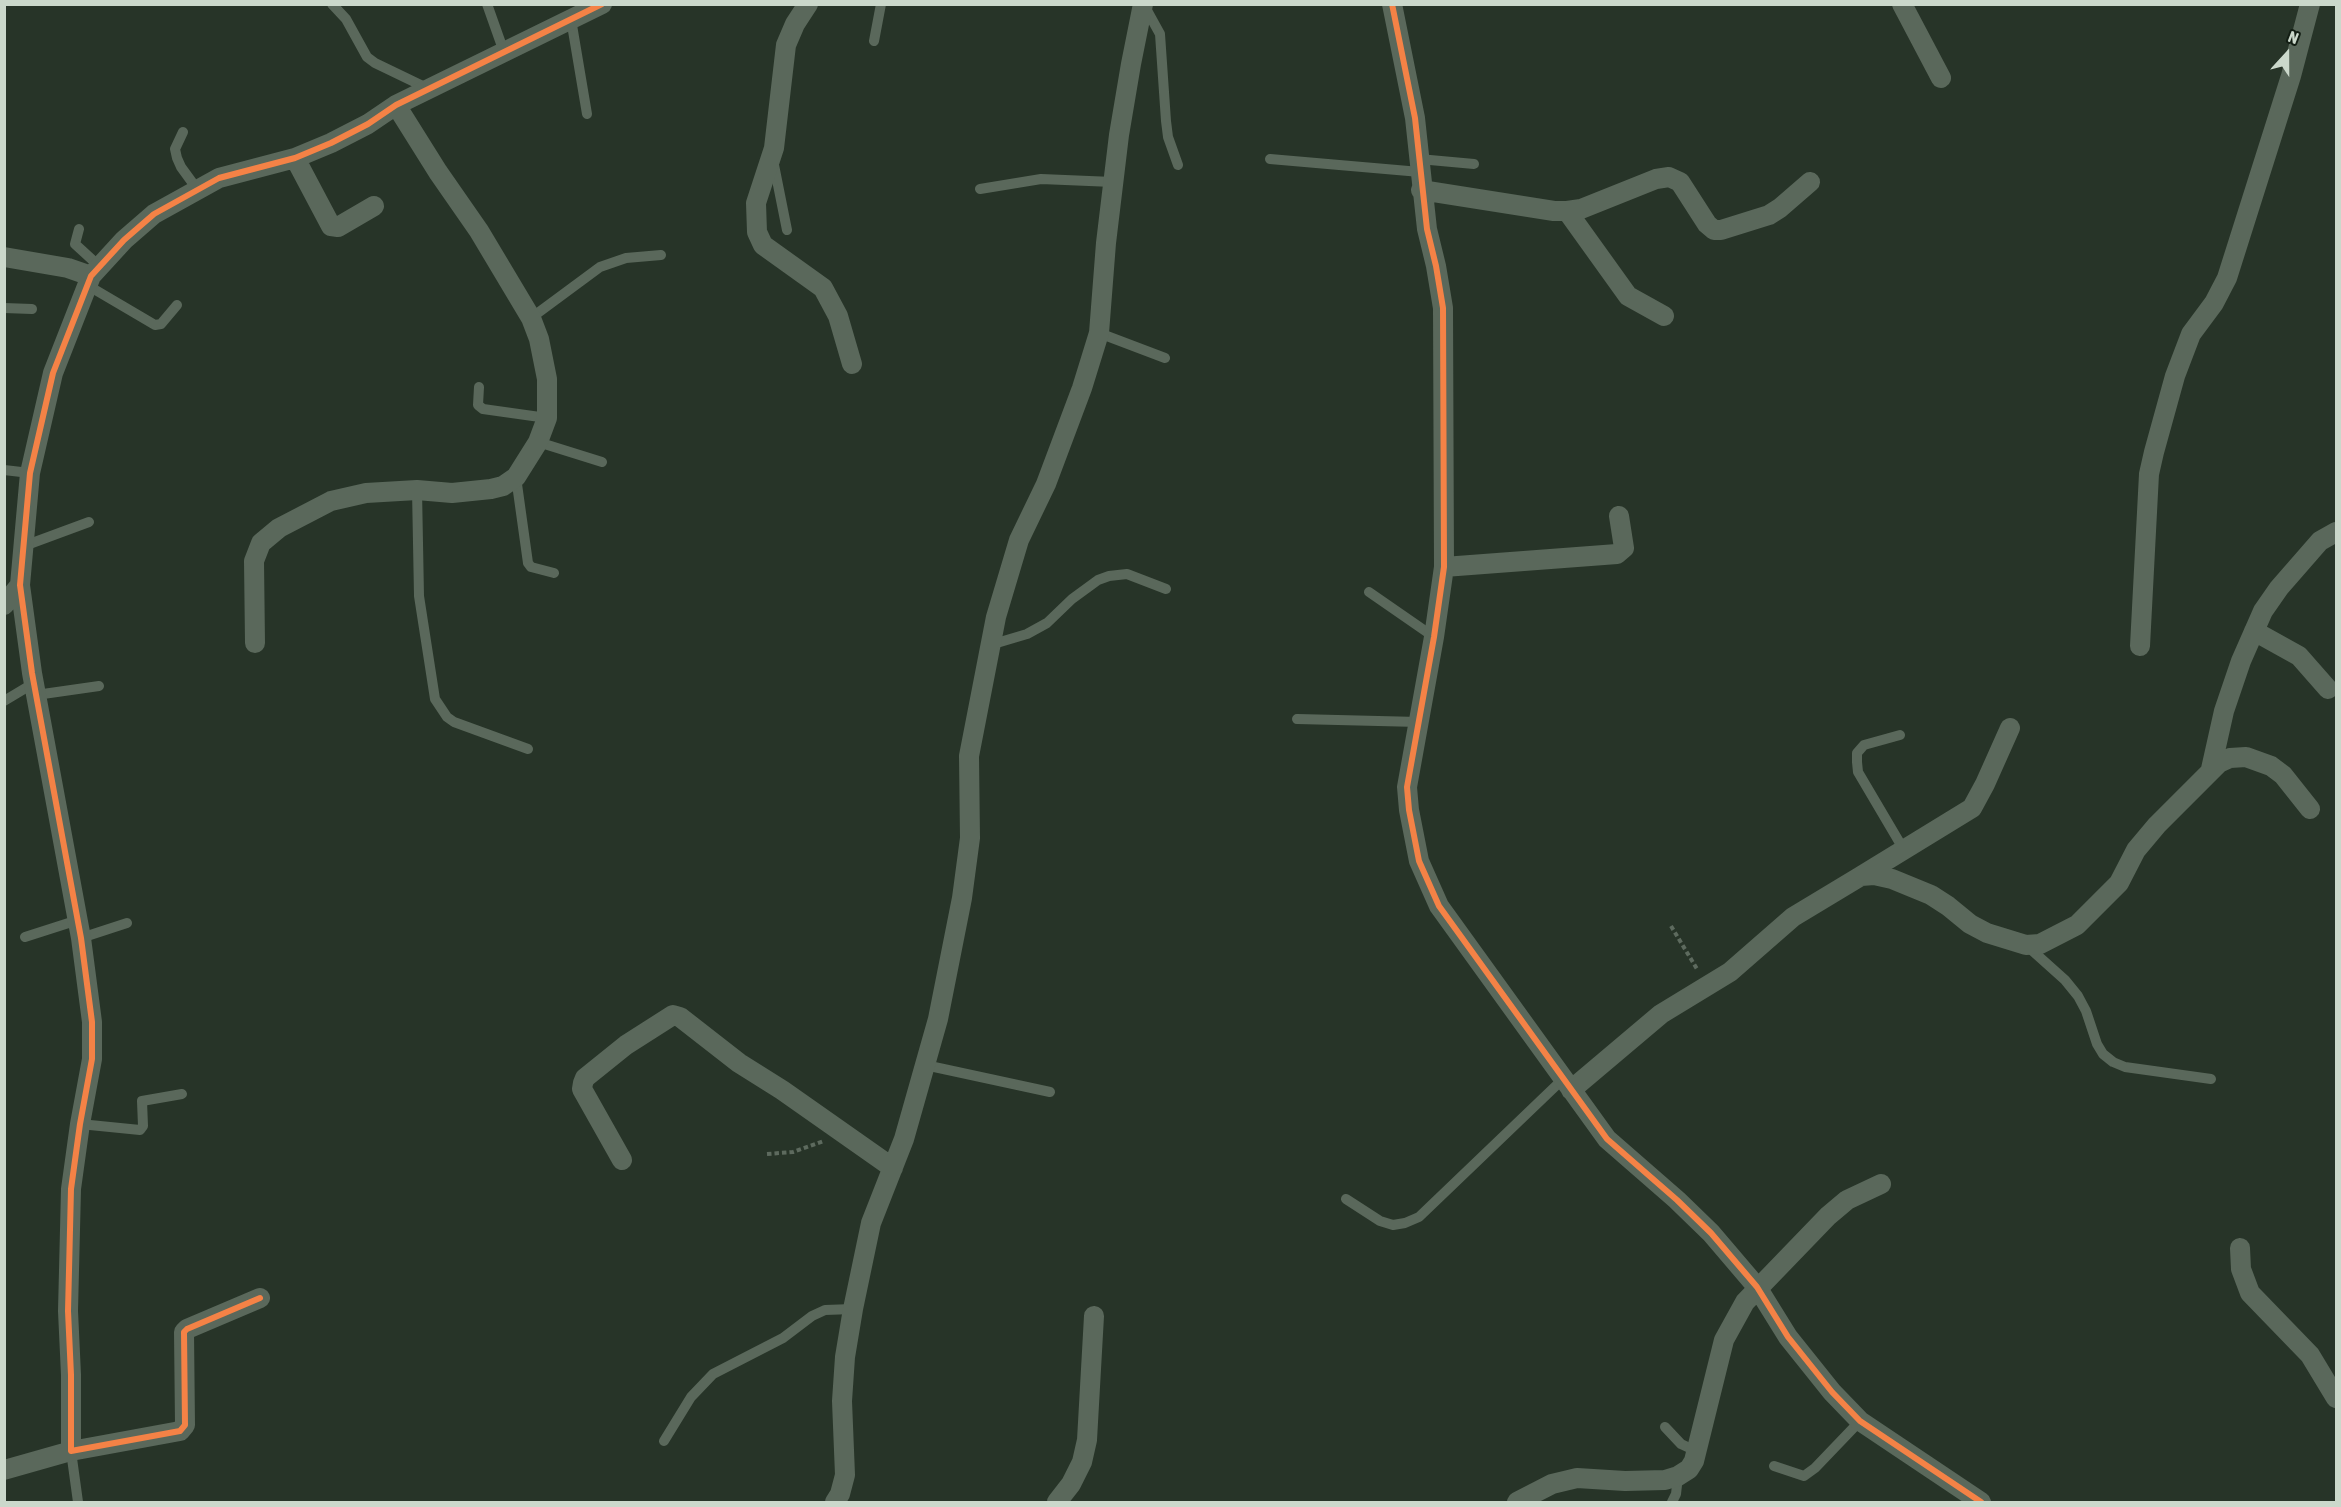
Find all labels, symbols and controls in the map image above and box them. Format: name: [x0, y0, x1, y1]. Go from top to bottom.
north arrow: [2257, 24, 2317, 84]
text: N: [2286, 27, 2301, 47]

